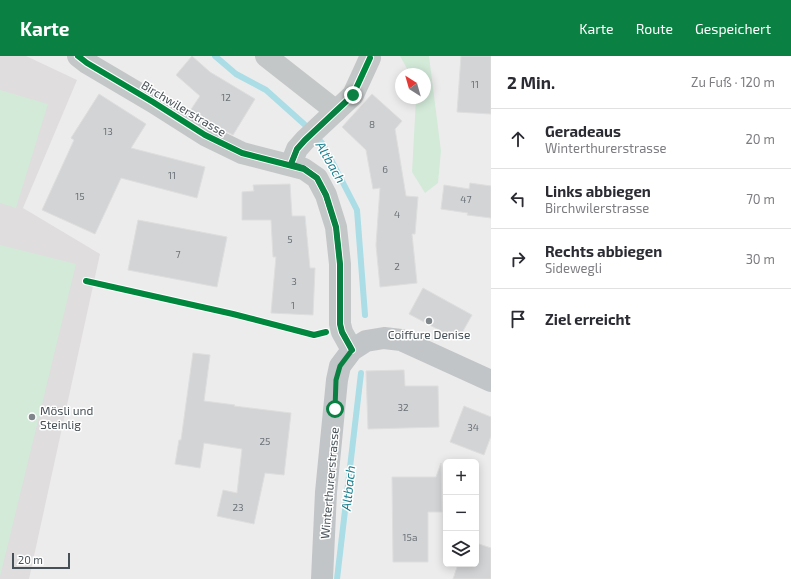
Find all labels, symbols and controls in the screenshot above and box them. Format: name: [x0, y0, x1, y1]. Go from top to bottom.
text: Karte: [20, 17, 70, 40]
text: Karte: [579, 20, 614, 37]
text: Route: [636, 20, 673, 37]
text: Gespeichert: [695, 20, 771, 37]
north arrow: [395, 68, 431, 104]
text: 2 Min.: [507, 72, 555, 92]
text: Zu Fuß · 120 m: [691, 74, 775, 90]
street label: Birchwilerstrasse: [139, 77, 229, 139]
house number: 11: [471, 78, 479, 90]
route end: [344, 86, 362, 104]
house number: 12: [221, 91, 231, 103]
house number: 8: [369, 118, 375, 130]
text: Geradeaus: [545, 122, 621, 140]
house number: 13: [103, 125, 113, 137]
icon: ahead: [507, 128, 529, 150]
text: 20 m: [746, 131, 775, 147]
water label: Altbach: [312, 137, 349, 186]
text: Winterthurerstrasse: [545, 140, 667, 156]
house number: 6: [382, 163, 388, 175]
house number: 11: [168, 169, 176, 181]
text: Links abbiegen: [545, 182, 651, 200]
icon: left: [507, 188, 529, 210]
house number: 15: [75, 190, 85, 202]
text: 70 m: [746, 191, 775, 207]
house number: 47: [460, 193, 472, 205]
text: Birchwilerstrasse: [545, 200, 649, 216]
house number: 4: [394, 208, 400, 220]
house number: 5: [287, 233, 293, 245]
text: Rechts abbiegen: [545, 242, 662, 260]
house number: 7: [175, 248, 181, 260]
icon: right: [507, 248, 529, 270]
text: 30 m: [746, 251, 775, 267]
house number: 2: [394, 260, 400, 272]
text: Sidewegli: [545, 260, 602, 276]
house number: 3: [291, 275, 297, 287]
house number: 1: [291, 299, 295, 311]
icon: arrive: [507, 308, 529, 330]
text: Ziel erreicht: [545, 310, 631, 328]
marker: Coiffure Denise: [424, 316, 434, 326]
place label: Coiffure Denise: [388, 327, 470, 341]
route start: [326, 400, 344, 418]
house number: 32: [397, 401, 409, 413]
place label: Mösli und Steinlig: [40, 403, 93, 431]
marker: Mösli und Steinlig: [27, 412, 37, 422]
house number: 34: [467, 421, 479, 433]
street label: Winterthurerstrasse: [317, 427, 341, 539]
house number: 25: [260, 435, 270, 447]
map controls: [443, 459, 479, 567]
button: +: [443, 459, 479, 495]
water label: Altbach: [338, 465, 358, 512]
button: −: [443, 495, 479, 531]
house number: 23: [232, 501, 244, 513]
house number: 15a: [403, 531, 417, 543]
button: layers: [443, 531, 479, 567]
scale bar: [12, 551, 70, 570]
text: 20 m: [18, 553, 43, 566]

